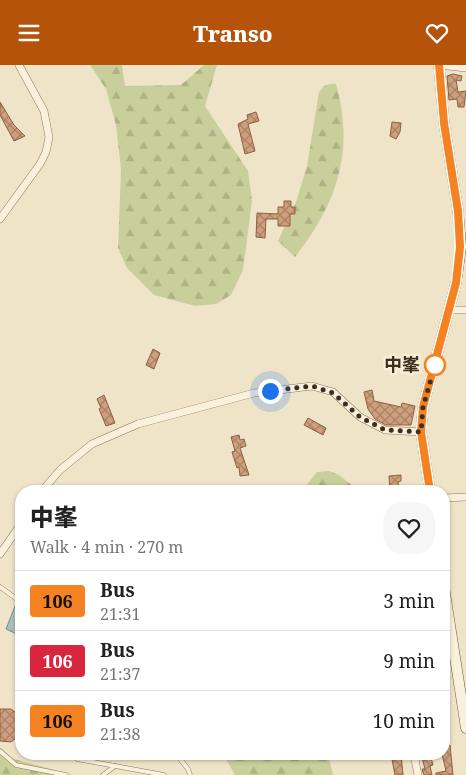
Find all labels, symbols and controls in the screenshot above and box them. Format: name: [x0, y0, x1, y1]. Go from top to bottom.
text: Transo: [193, 18, 273, 48]
icon: menu: [15, 19, 43, 47]
icon: heart: [423, 19, 451, 47]
place label: 中峯: [384, 352, 420, 376]
marker: 中峯: [424, 354, 446, 376]
your location: [258, 379, 283, 404]
text: 中峯: [30, 500, 78, 533]
button: heart: [383, 502, 435, 554]
text: Walk · 4 min · 270 m: [30, 536, 183, 558]
text: Bus: [100, 577, 135, 603]
text: 3 min: [383, 588, 435, 614]
text: 106: [42, 589, 73, 613]
text: 21:31: [100, 603, 140, 625]
text: Bus: [100, 637, 135, 663]
text: 9 min: [383, 648, 435, 674]
text: 106: [42, 649, 73, 673]
text: 21:37: [100, 663, 140, 685]
text: Bus: [100, 697, 135, 723]
text: 10 min: [373, 708, 435, 734]
text: 106: [42, 709, 73, 733]
text: 21:38: [100, 723, 140, 745]

